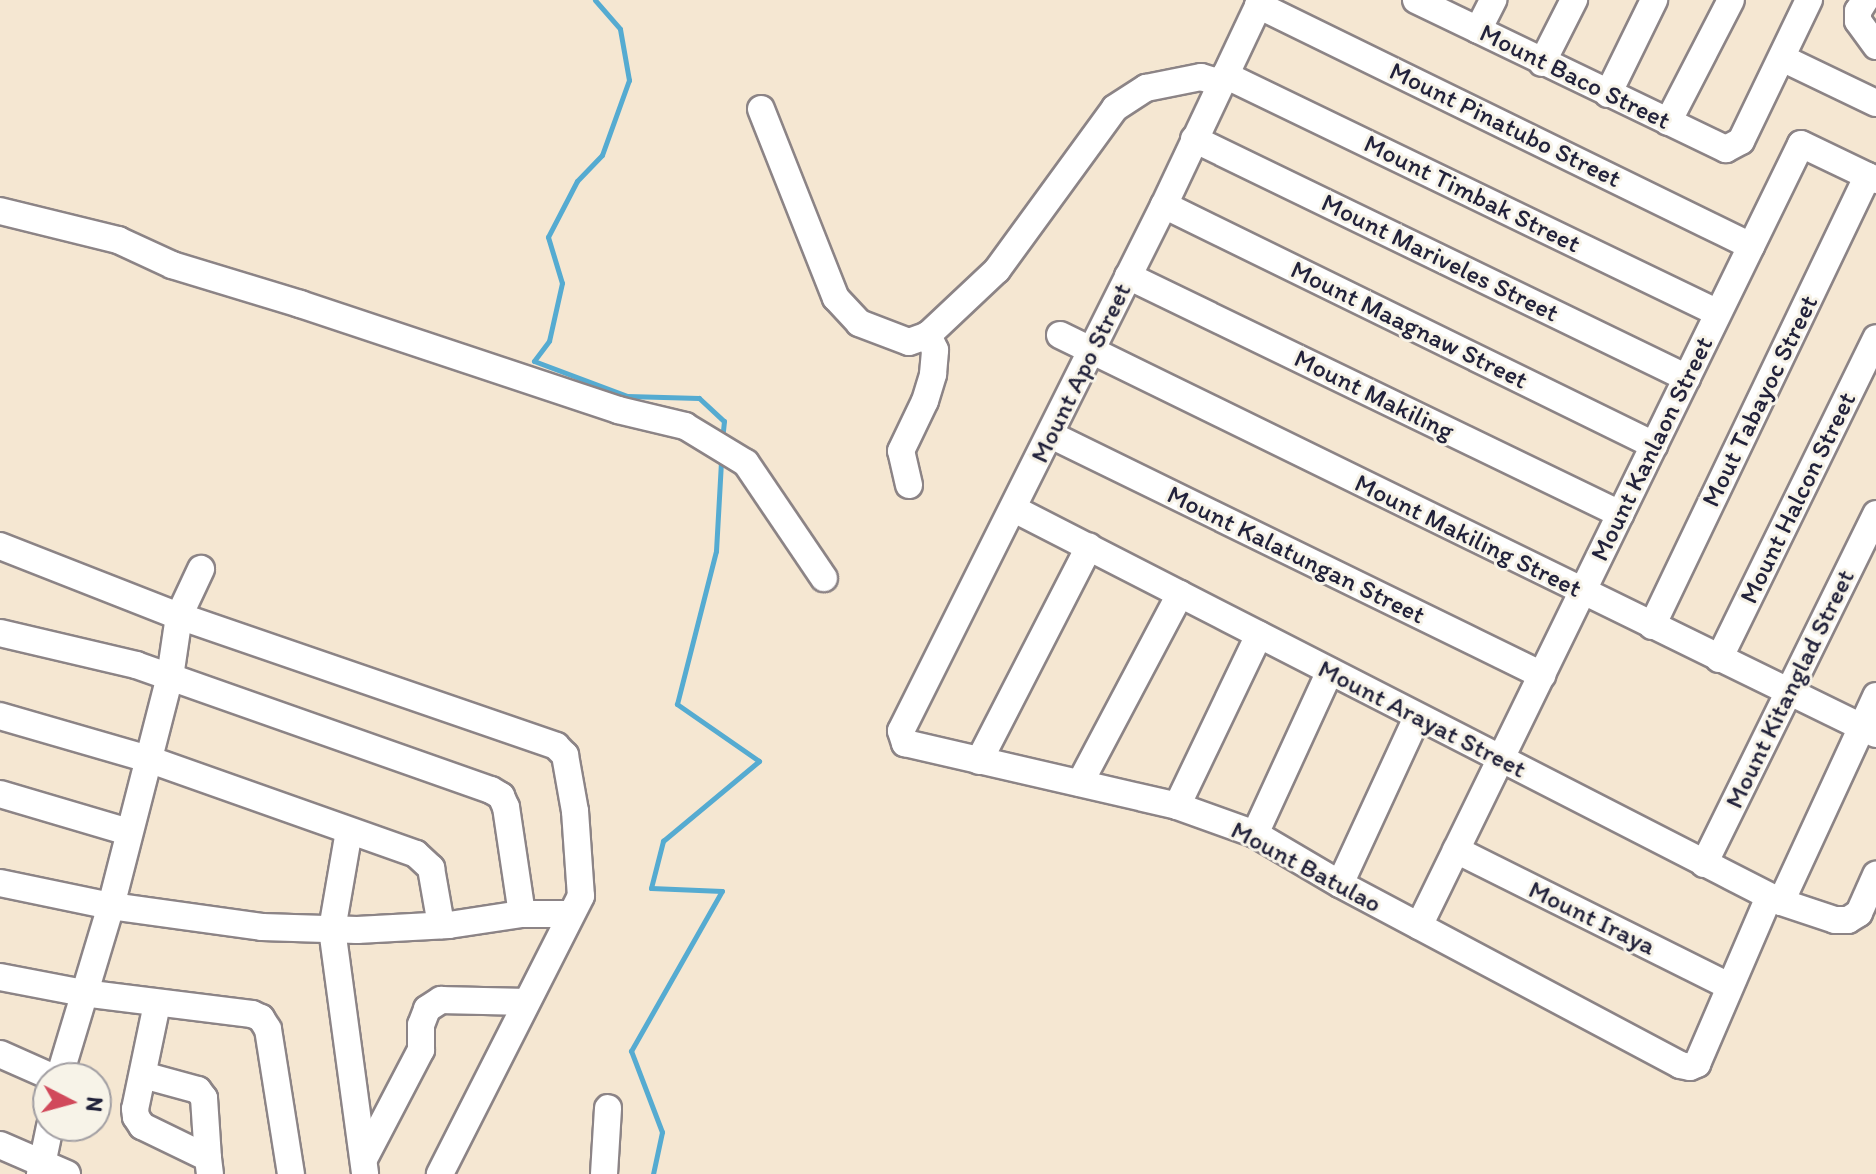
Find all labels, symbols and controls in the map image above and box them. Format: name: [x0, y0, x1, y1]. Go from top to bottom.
street label: Mount Baco Street: [1474, 17, 1676, 137]
street label: Mount Pinatubo Street: [1385, 56, 1625, 194]
street label: Mount Timbak Street: [1359, 128, 1585, 260]
street label: Mount Mariveles Street: [1316, 187, 1564, 329]
street label: Mount Maagnaw Street: [1286, 254, 1532, 396]
street label: Mount Apo Street: [1024, 278, 1138, 468]
street label: Mout Tabayoc Street: [1696, 292, 1824, 510]
street label: Mount Kanlaon Street: [1584, 332, 1720, 566]
street label: Mount Makiling: [1289, 343, 1459, 447]
street label: Mount Halcon Street: [1733, 387, 1863, 609]
street label: Mount Makiling Street: [1349, 467, 1587, 605]
street label: Mount Kalatungan Street: [1162, 479, 1430, 631]
street label: Mount Kitanglad Street: [1719, 565, 1861, 813]
street label: Mount Arayat Street: [1313, 653, 1531, 785]
street label: Mount Batulao: [1225, 814, 1387, 920]
street label: Mount Iraya: [1524, 874, 1660, 962]
north arrow: [32, 1062, 112, 1142]
text: N: [80, 1096, 109, 1113]

